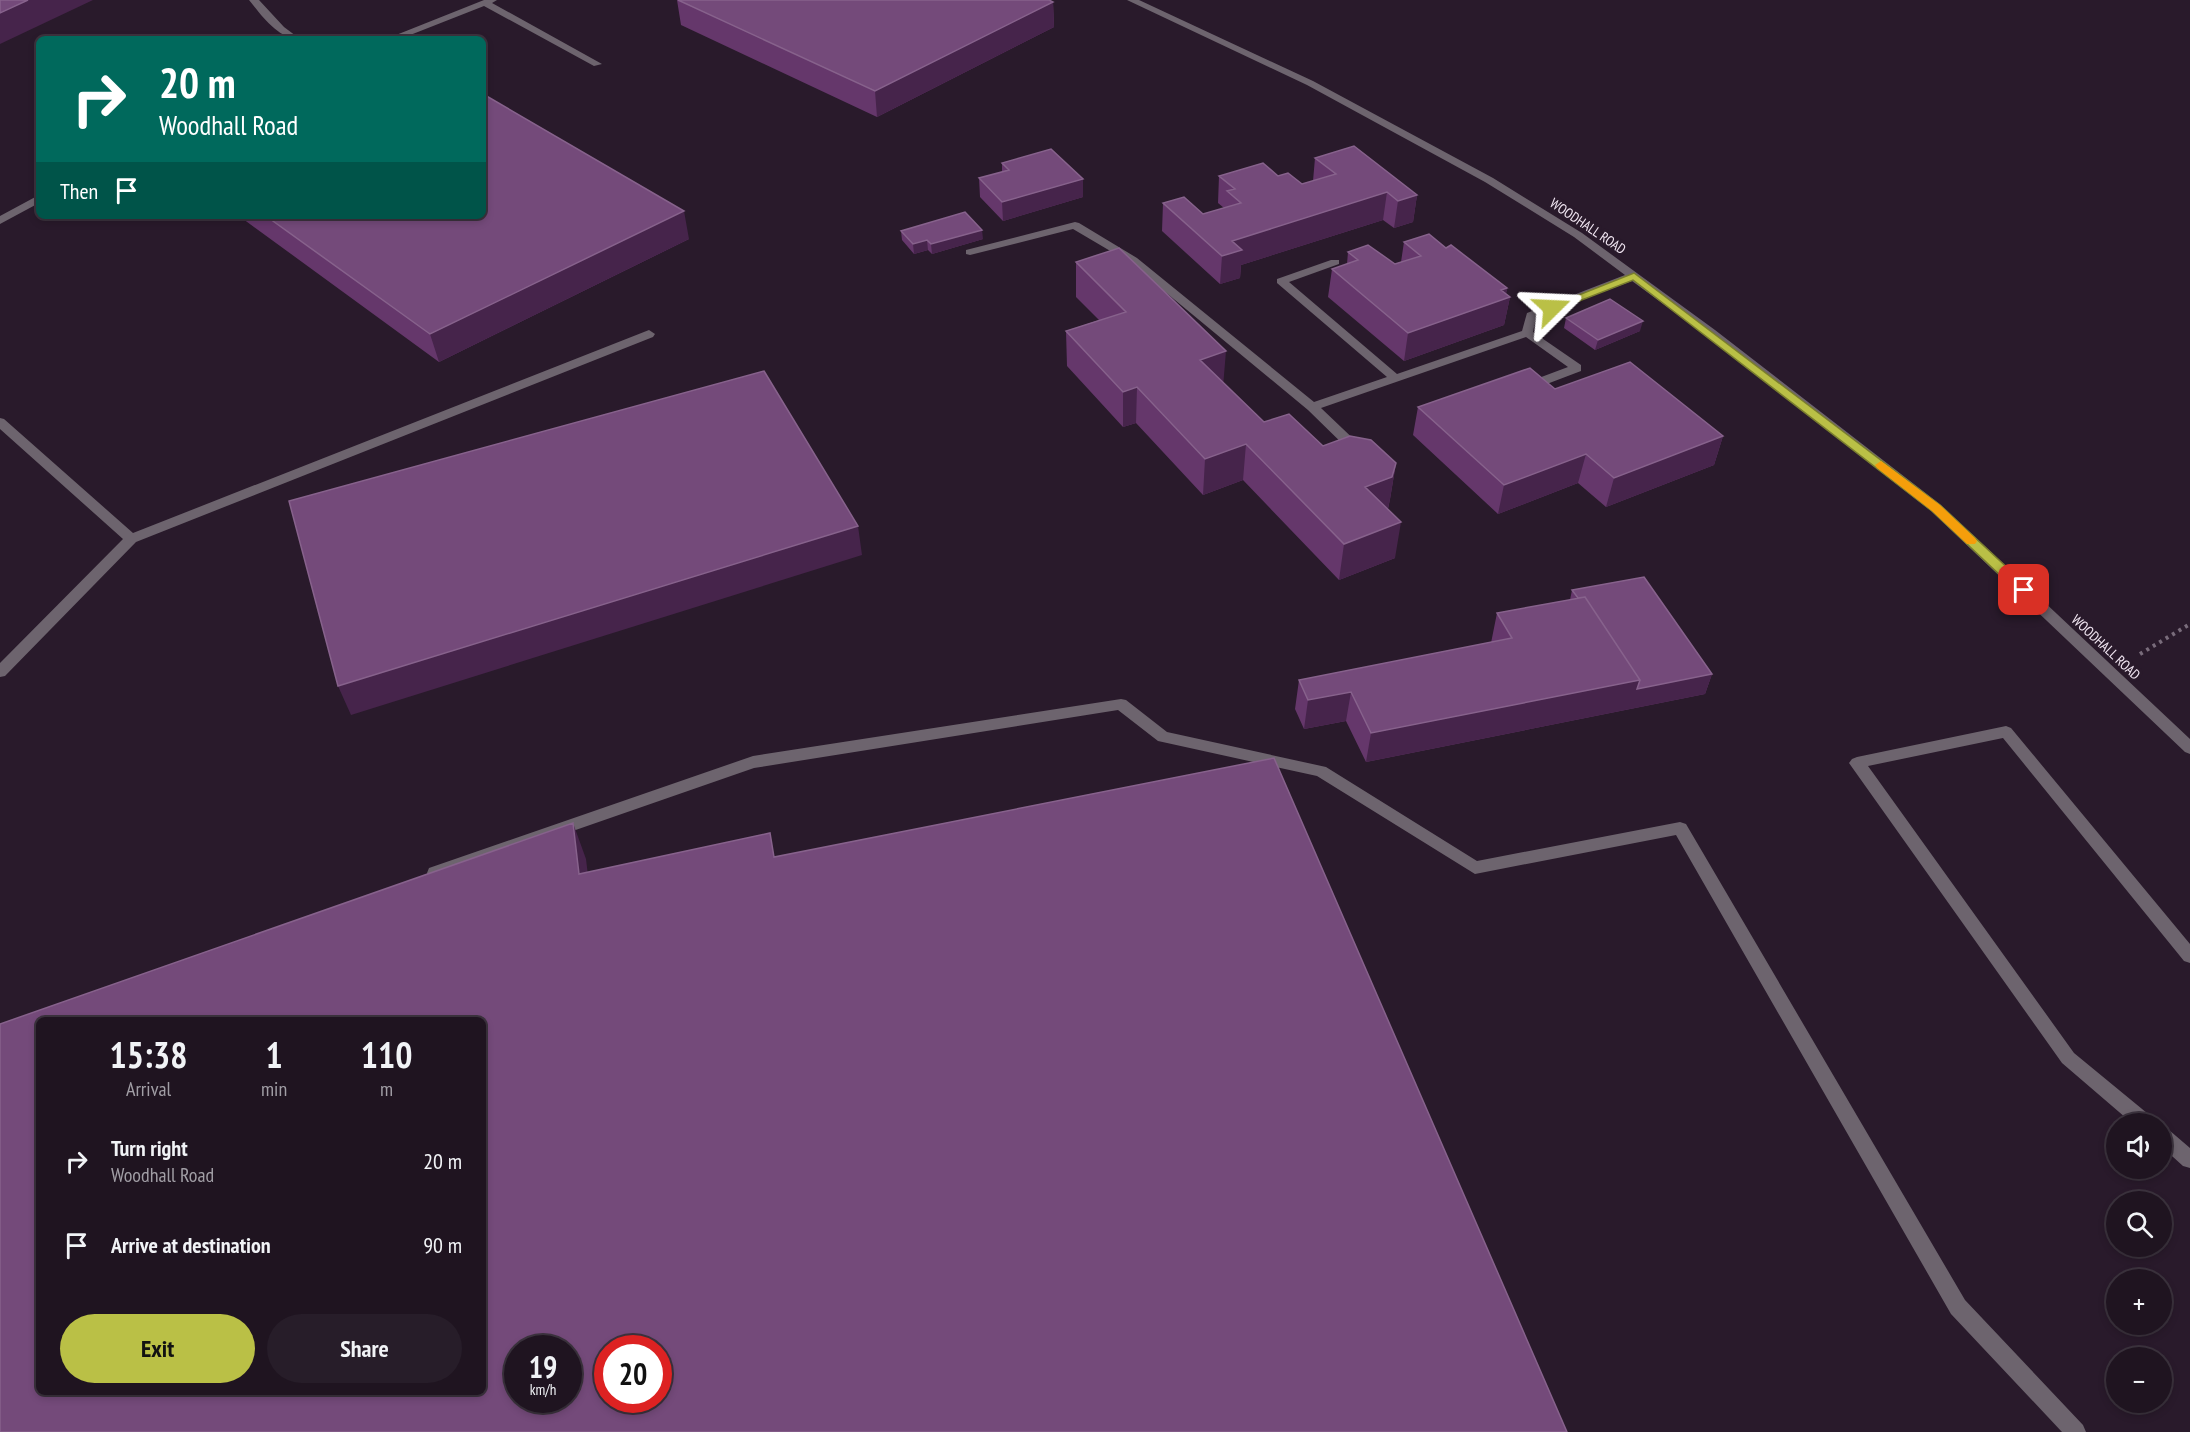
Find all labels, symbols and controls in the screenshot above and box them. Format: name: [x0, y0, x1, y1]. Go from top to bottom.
text: 20 m: [159, 55, 236, 110]
icon: right: [60, 60, 138, 138]
text: Woodhall Road: [159, 108, 298, 142]
icon: arrive: [110, 174, 143, 207]
text: Then: [60, 177, 98, 205]
street label: WOODHALL ROAD: [1547, 194, 1629, 258]
position arrow: [1520, 276, 1584, 340]
pin: [1998, 564, 2049, 615]
icon: arrive: [2007, 573, 2040, 606]
street label: WOODHALL ROAD: [2068, 610, 2144, 684]
text: 15:38: [110, 1031, 187, 1078]
text: 1: [265, 1031, 283, 1078]
text: 110: [361, 1031, 412, 1078]
text: Arrival: [126, 1076, 171, 1102]
text: min: [261, 1076, 287, 1102]
text: m: [380, 1076, 393, 1102]
map controls: [2106, 1113, 2172, 1413]
button: sound: [2106, 1113, 2172, 1179]
text: Turn right: [111, 1134, 188, 1162]
icon: right: [60, 1145, 93, 1178]
text: 20 m: [423, 1147, 462, 1175]
text: Woodhall Road: [111, 1162, 214, 1188]
button: search: [2106, 1191, 2172, 1257]
icon: arrive: [60, 1229, 93, 1262]
text: Arrive at destination: [111, 1231, 271, 1259]
text: 90 m: [423, 1231, 462, 1259]
button: +: [2106, 1269, 2172, 1335]
button: Exit: [60, 1314, 255, 1383]
button: Share: [267, 1314, 462, 1383]
speed limit sign: 20: [594, 1335, 672, 1413]
text: 19: [529, 1347, 557, 1386]
button: −: [2106, 1347, 2172, 1413]
text: km/h: [530, 1380, 556, 1399]

